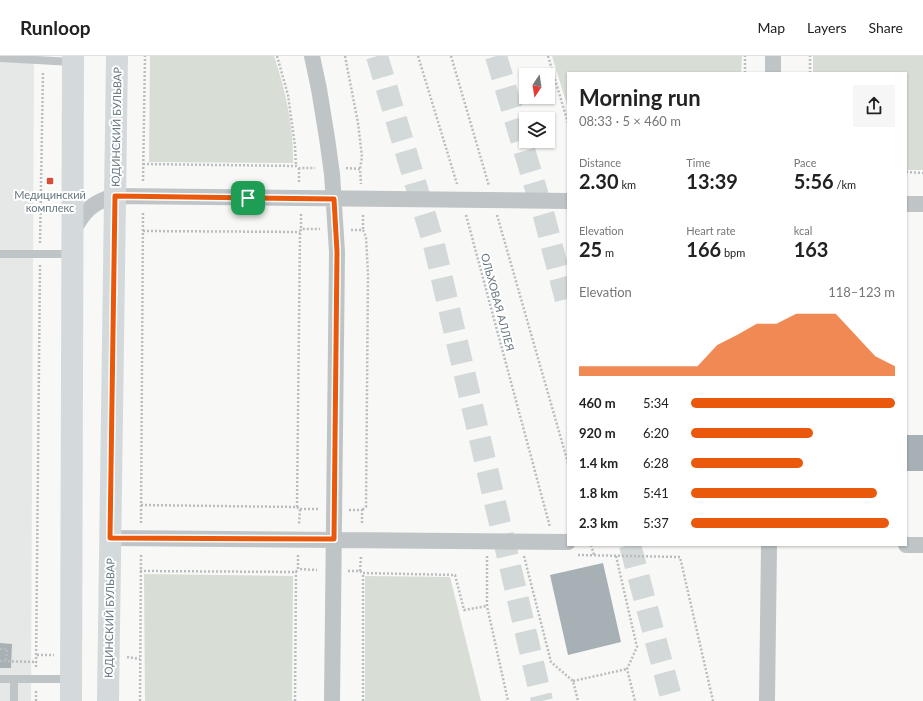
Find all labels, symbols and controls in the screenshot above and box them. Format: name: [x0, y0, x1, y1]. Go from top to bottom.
text: Runloop: [20, 16, 91, 39]
text: Map: [757, 19, 785, 36]
text: Layers: [807, 19, 847, 36]
text: Share: [869, 19, 903, 36]
street label: ЮДИНСКИЙ БУЛЬВАР: [108, 67, 124, 187]
north arrow: [519, 68, 555, 104]
map controls: [519, 68, 555, 148]
text: Morning run: [579, 84, 701, 111]
button: share: [853, 85, 895, 127]
button: layers: [519, 112, 555, 148]
text: 08:33 · 5 × 460 m: [579, 113, 681, 129]
text: Distance: [579, 156, 621, 169]
text: Time: [686, 156, 710, 169]
text: Pace: [794, 156, 817, 169]
text: 2.30: [579, 169, 619, 193]
text: 13:39: [686, 169, 738, 193]
text: 5:56: [794, 169, 834, 193]
marker: Медицинский комплекс: [45, 176, 55, 186]
text: km: [619, 178, 636, 191]
text: /km: [834, 178, 856, 191]
pin: [231, 181, 265, 215]
icon: arrive: [237, 187, 259, 209]
place label: Медицинский комплекс: [14, 188, 86, 214]
text: Elevation: [579, 224, 624, 237]
text: Heart rate: [686, 224, 736, 237]
text: kcal: [794, 224, 812, 237]
text: 25: [579, 237, 602, 261]
text: 166: [686, 237, 721, 261]
text: 163: [794, 237, 828, 261]
text: m: [602, 246, 614, 259]
text: bpm: [721, 246, 745, 259]
street label: ОЛЬХОВАЯ АЛЛЕЯ: [479, 252, 517, 352]
text: Elevation: [579, 284, 632, 300]
text: 118–123 m: [828, 284, 895, 300]
text: 460 m: [579, 395, 616, 411]
text: 5:34: [643, 395, 669, 411]
text: 920 m: [579, 425, 616, 441]
text: 6:20: [643, 425, 669, 441]
text: 1.4 km: [579, 455, 618, 471]
text: 6:28: [643, 455, 669, 471]
text: 1.8 km: [579, 485, 618, 501]
text: 5:41: [643, 485, 669, 501]
text: 2.3 km: [579, 515, 618, 531]
text: 5:37: [643, 515, 669, 531]
street label: ЮДИНСКИЙ БУЛЬВАР: [101, 558, 117, 678]

